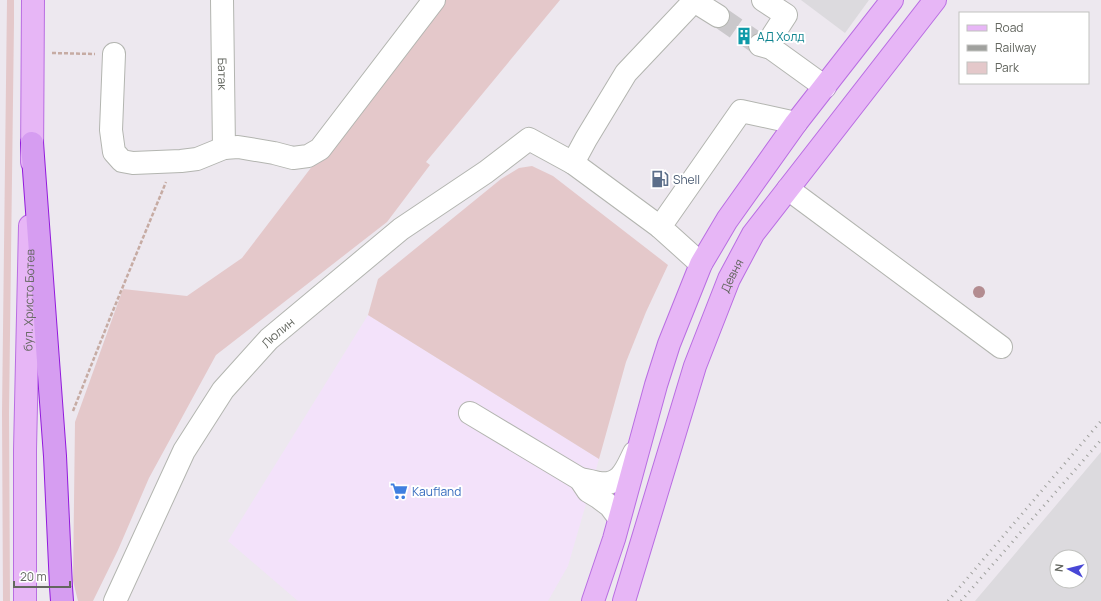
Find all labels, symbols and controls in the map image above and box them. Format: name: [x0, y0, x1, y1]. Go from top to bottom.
legend: [959, 12, 1089, 84]
text: Road: [995, 19, 1023, 36]
building icon: АД Холд: [734, 26, 754, 46]
place label: АД Холд: [757, 28, 805, 45]
text: Railway: [995, 39, 1037, 56]
street label: Батак: [214, 58, 232, 91]
text: Park: [995, 59, 1020, 76]
fuel station icon: Shell: [650, 169, 670, 189]
place label: Shell: [673, 171, 700, 188]
street label: бул. Христо Ботев: [19, 248, 38, 351]
street label: Девня: [716, 255, 747, 295]
street label: Люлин: [257, 313, 298, 351]
supermarket icon: Kaufland: [389, 481, 409, 501]
place label: Kaufland: [412, 483, 461, 500]
north arrow: [1049, 549, 1089, 589]
scale bar: [14, 563, 70, 589]
text: N: [1051, 563, 1067, 573]
text: 20 m: [20, 568, 47, 585]

